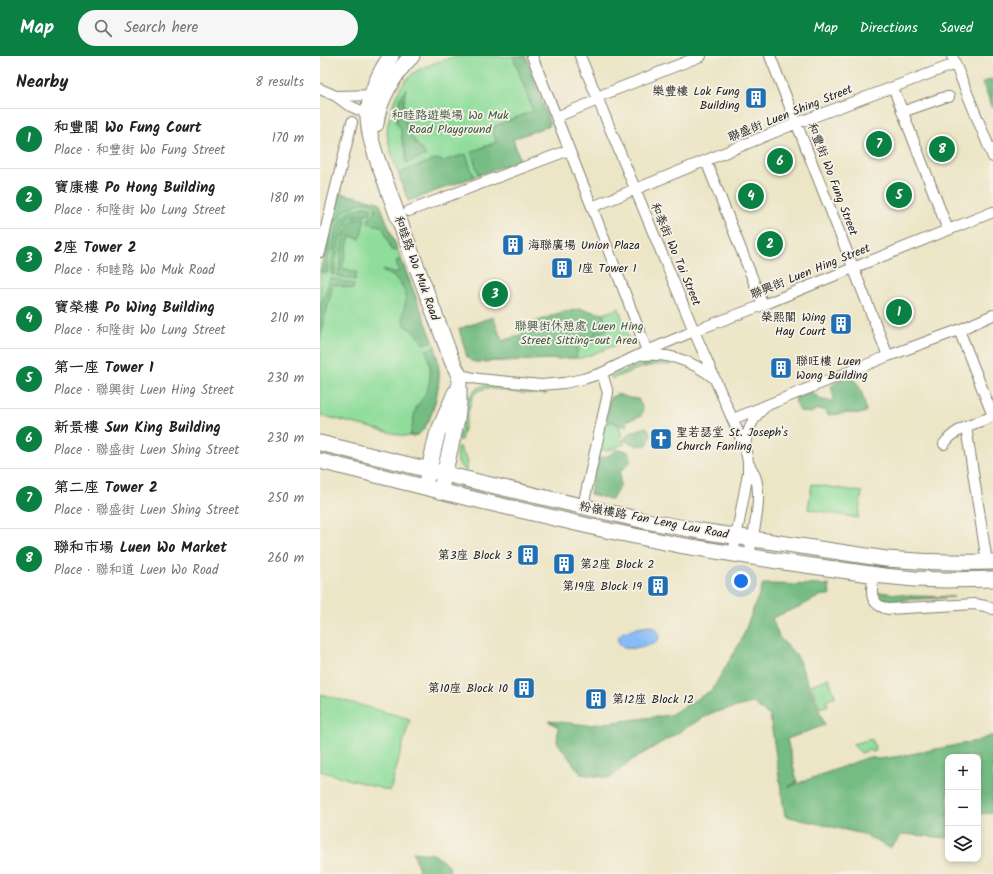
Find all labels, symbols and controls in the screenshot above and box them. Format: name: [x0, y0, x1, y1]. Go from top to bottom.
search box: [78, 10, 358, 46]
text: Map: [20, 13, 54, 43]
text: Search here: [124, 16, 198, 40]
icon: search: [92, 17, 114, 39]
text: Map: [813, 17, 838, 39]
text: Directions: [860, 17, 918, 39]
text: Saved: [940, 17, 973, 39]
text: Nearby: [16, 69, 68, 96]
text: 8 results: [255, 72, 304, 93]
street label: 聯盛街 Luen Shing Street: [725, 80, 856, 147]
place label: 樂豐樓 Lok Fung Building: [653, 82, 740, 115]
building icon: 樂豐樓 Lok Fung Building: [743, 85, 769, 111]
park label: 和睦路遊樂場 Wo Muk Road Playground: [391, 106, 509, 139]
text: 和豐閣 Wo Fung Court: [54, 116, 201, 140]
street label: 和豐街 Wo Fung Street: [802, 120, 863, 239]
text: 1: [27, 128, 31, 149]
text: 170 m: [272, 128, 304, 149]
pin: 7: [866, 129, 892, 159]
pin: 8: [929, 134, 955, 164]
text: Place · 和豐街 Wo Fung Street: [54, 140, 225, 161]
pin: 6: [767, 146, 793, 176]
text: 寶康樓 Po Hong Building: [54, 176, 216, 200]
pin: 5: [886, 180, 912, 210]
pin: 4: [738, 181, 764, 211]
text: 2: [25, 188, 33, 209]
text: 180 m: [270, 188, 304, 209]
text: Place · 和隆街 Wo Lung Street: [54, 200, 226, 221]
street label: 和泰街 Wo Tai Street: [645, 200, 706, 309]
street label: 和睦路 Wo Muk Road: [389, 213, 445, 324]
pin: 2: [757, 229, 783, 259]
building icon: 海聯廣場 Union Plaza: [500, 232, 526, 258]
text: 2座 Tower 2: [54, 236, 136, 260]
place label: 海聯廣場 Union Plaza: [528, 236, 640, 255]
street label: 聯興街 Luen Hing Street: [747, 239, 873, 304]
text: 3: [25, 248, 33, 269]
text: 210 m: [270, 248, 304, 269]
building icon: 1座 Tower 1: [549, 255, 575, 281]
place label: 1座 Tower 1: [578, 259, 637, 278]
text: Place · 和睦路 Wo Muk Road: [54, 260, 215, 281]
pin: 3: [482, 279, 508, 309]
text: 寶榮樓 Po Wing Building: [54, 296, 215, 320]
pin: 1: [886, 297, 912, 327]
text: 4: [25, 308, 33, 329]
text: 210 m: [270, 308, 304, 329]
place label: 榮熙閣 Wing Hay Court: [761, 308, 826, 341]
building icon: 榮熙閣 Wing Hay Court: [828, 311, 854, 337]
park label: 聯興街休憩處 Luen Hing Street Sitting-out Area: [515, 317, 644, 350]
text: Place · 和隆街 Wo Lung Street: [54, 320, 226, 341]
place label: 聯旺樓 Luen Wong Building: [796, 352, 868, 385]
building icon: 聯旺樓 Luen Wong Building: [768, 355, 794, 381]
text: 第一座 Tower 1: [54, 356, 153, 380]
text: 5: [26, 368, 32, 389]
text: 230 m: [267, 368, 304, 389]
text: Place · 聯興街 Luen Hing Street: [54, 380, 234, 401]
text: 新景樓 Sun King Building: [54, 416, 221, 440]
place label: 聖若瑟堂 St. Joseph's Church Fanling: [676, 423, 788, 456]
church icon: 聖若瑟堂 St. Joseph's Church Fanling: [648, 426, 674, 452]
text: 6: [25, 428, 33, 449]
text: 230 m: [267, 428, 304, 449]
text: Place · 聯盛街 Luen Shing Street: [54, 440, 239, 461]
text: 第二座 Tower 2: [54, 476, 158, 500]
text: 7: [26, 488, 32, 509]
text: 250 m: [267, 488, 304, 509]
street label: 粉嶺樓路 Fan Leng Lau Road: [578, 497, 731, 544]
text: Place · 聯盛街 Luen Shing Street: [54, 500, 239, 521]
text: 聯和市場 Luen Wo Market: [54, 536, 227, 560]
building icon: 第3座 Block 3: [515, 542, 541, 568]
place label: 第3座 Block 3: [438, 546, 512, 565]
text: 8: [25, 548, 33, 569]
text: 260 m: [267, 548, 304, 569]
building icon: 第2座 Block 2: [551, 551, 577, 577]
place label: 第2座 Block 2: [580, 555, 655, 574]
text: Place · 聯和道 Luen Wo Road: [54, 560, 218, 581]
your location: [731, 571, 751, 591]
building icon: 第19座 Block 19: [645, 573, 671, 599]
place label: 第19座 Block 19: [562, 577, 642, 596]
building icon: 第10座 Block 10: [511, 675, 537, 701]
place label: 第10座 Block 10: [428, 679, 508, 698]
building icon: 第12座 Block 12: [583, 686, 609, 712]
place label: 第12座 Block 12: [612, 690, 694, 709]
map controls: [945, 754, 981, 862]
button: +: [945, 754, 981, 790]
button: −: [945, 790, 981, 826]
button: layers: [945, 826, 981, 862]

